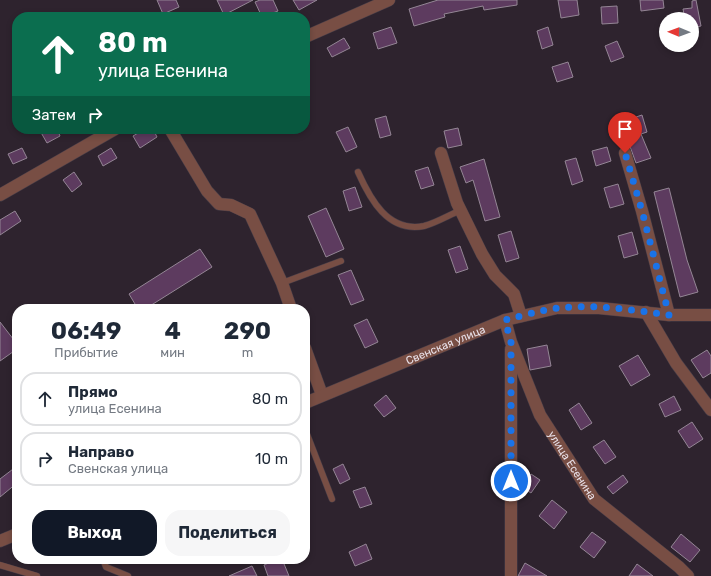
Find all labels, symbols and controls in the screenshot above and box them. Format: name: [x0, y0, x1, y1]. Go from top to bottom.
north arrow: [659, 12, 699, 52]
map controls: [659, 12, 699, 52]
text: 80 m: [98, 26, 168, 59]
icon: ahead: [32, 28, 84, 80]
text: улица Есенина: [98, 60, 228, 82]
icon: right: [84, 104, 106, 126]
text: Затем: [32, 106, 76, 124]
pin: [608, 112, 642, 153]
icon: arrive: [614, 118, 636, 140]
text: 06:49: [51, 317, 121, 345]
text: 4: [164, 317, 181, 345]
text: 290: [224, 317, 271, 345]
street label: Свенская улица: [404, 323, 487, 367]
text: Прибытие: [54, 345, 118, 360]
text: мин: [160, 345, 185, 360]
text: m: [242, 345, 253, 360]
text: Прямо: [68, 383, 118, 401]
icon: ahead: [34, 388, 56, 410]
text: 80 m: [252, 390, 288, 408]
text: улица Есенина: [68, 401, 162, 416]
street label: улица Есенина: [545, 429, 599, 502]
text: Направо: [68, 443, 134, 461]
icon: right: [34, 448, 56, 470]
text: 10 m: [255, 450, 288, 468]
position arrow: [490, 460, 532, 502]
text: Свенская улица: [68, 461, 168, 476]
button: Выход: [32, 510, 157, 556]
button: Поделиться: [165, 510, 290, 556]

